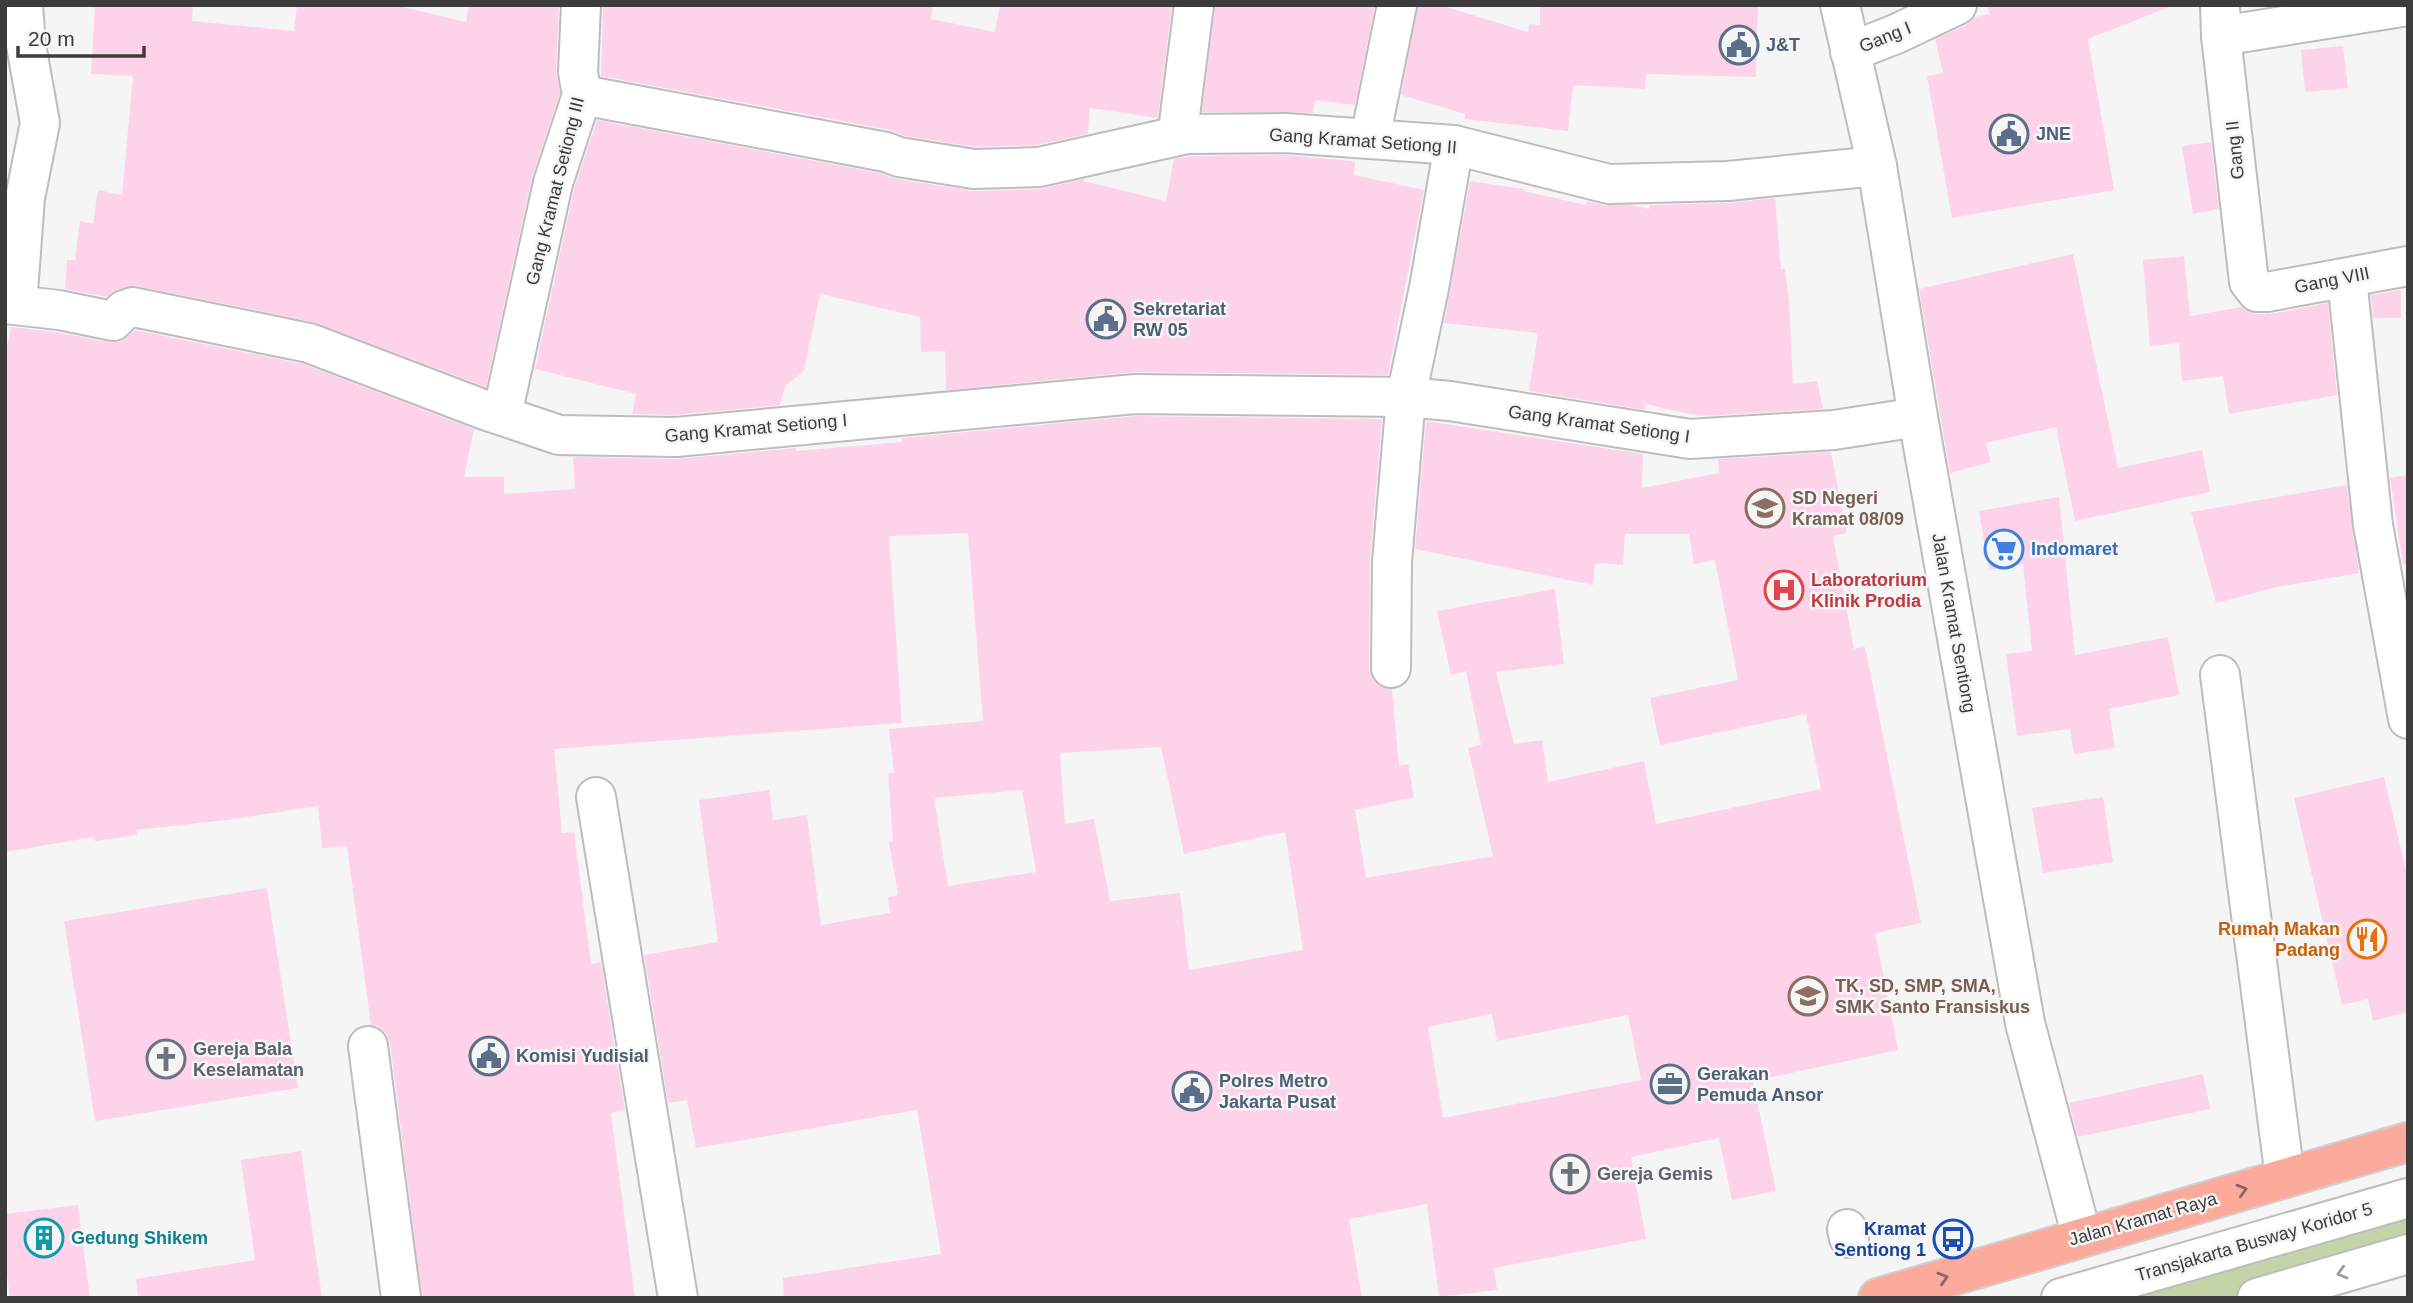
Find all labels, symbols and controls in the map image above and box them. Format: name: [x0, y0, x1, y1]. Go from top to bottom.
scale bar: [18, 14, 144, 58]
street label: Gang I: [1856, 18, 1914, 56]
public building icon: J&T: [1718, 24, 1760, 66]
text: 20 m: [28, 27, 75, 50]
place label: J&T: [1766, 35, 1800, 55]
street label: Gang Kramat Setiong III: [522, 95, 588, 287]
public building icon: JNE: [1988, 113, 2030, 155]
street label: Gang II: [2222, 120, 2248, 180]
street label: Gang Kramat Setiong II: [1268, 124, 1458, 158]
place label: JNE: [2036, 124, 2071, 144]
street label: Gang VIII: [2293, 263, 2371, 297]
public building icon: Sekretariat RW 05: [1085, 298, 1127, 340]
place label: Sekretariat RW 05: [1133, 299, 1226, 340]
street label: Gang Kramat Setiong I: [1507, 401, 1691, 447]
street label: Gang Kramat Setiong I: [664, 410, 848, 446]
school or university icon: SD Negeri Kramat 08/09: [1744, 487, 1786, 529]
place label: SD Negeri Kramat 08/09: [1792, 488, 1904, 529]
supermarket icon: Indomaret: [1983, 528, 2025, 570]
street label: Jalan Kramat Sentiong: [1928, 532, 1980, 714]
place label: Indomaret: [2031, 539, 2118, 559]
hospital icon: Laboratorium Klinik Prodia: [1763, 569, 1805, 611]
place label: Laboratorium Klinik Prodia: [1811, 570, 1927, 611]
restaurant icon: Rumah Makan Padang: [2346, 918, 2388, 960]
place label: Rumah Makan Padang: [2218, 919, 2340, 960]
school or university icon: TK, SD, SMP, SMA, SMK Santo Fransiskus: [1787, 975, 1829, 1017]
place label: TK, SD, SMP, SMA, SMK Santo Fransiskus: [1835, 976, 2030, 1017]
public building icon: Komisi Yudisial: [468, 1035, 510, 1077]
church icon: Gereja Bala Keselamatan: [145, 1038, 187, 1080]
place label: Gereja Bala Keselamatan: [193, 1039, 304, 1080]
place label: Komisi Yudisial: [516, 1046, 649, 1066]
office icon: Gerakan Pemuda Ansor: [1649, 1063, 1691, 1105]
place label: Gerakan Pemuda Ansor: [1697, 1064, 1823, 1105]
public building icon: Polres Metro Jakarta Pusat: [1171, 1070, 1213, 1112]
place label: Polres Metro Jakarta Pusat: [1219, 1071, 1336, 1112]
church icon: Gereja Gemis: [1549, 1153, 1591, 1195]
place label: Gereja Gemis: [1597, 1164, 1713, 1184]
one-way arrow: [2235, 1184, 2247, 1199]
street label: Jalan Kramat Raya: [2067, 1188, 2220, 1250]
street label: Transjakarta Busway Koridor 5: [2133, 1199, 2375, 1285]
building icon: Gedung Shikem: [23, 1217, 65, 1259]
bus stop icon: Kramat Sentiong 1: [1932, 1218, 1974, 1260]
place label: Kramat Sentiong 1: [1834, 1219, 1926, 1260]
place label: Gedung Shikem: [71, 1228, 208, 1248]
one-way arrow: [2336, 1264, 2348, 1279]
one-way arrow: [1937, 1272, 1949, 1287]

